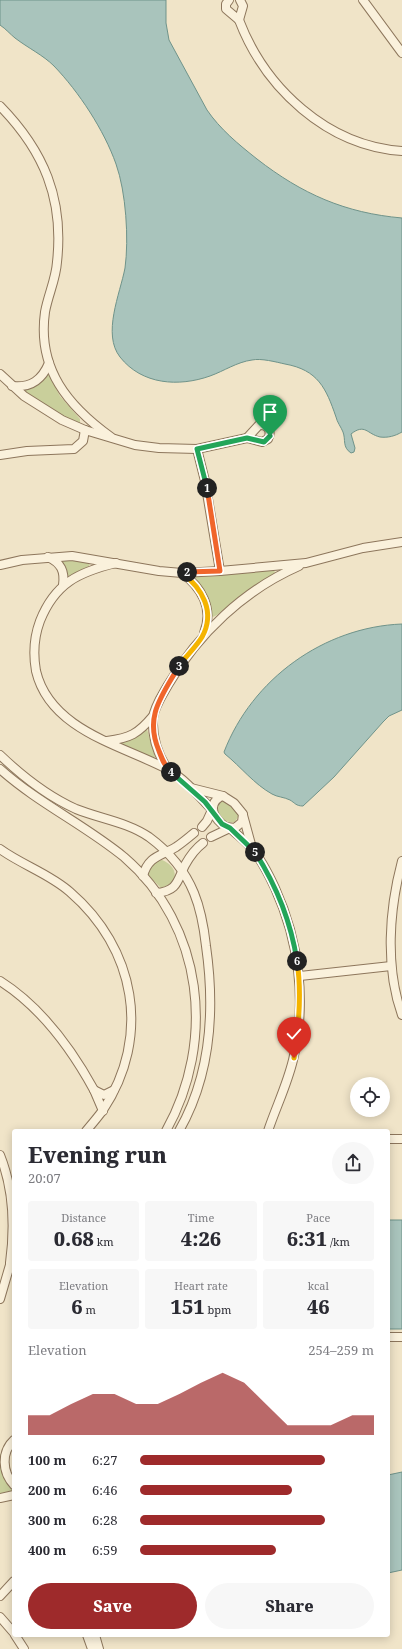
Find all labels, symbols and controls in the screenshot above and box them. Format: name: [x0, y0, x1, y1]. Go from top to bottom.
pin: [253, 395, 287, 436]
icon: arrive: [259, 401, 281, 423]
pin: 1: [197, 478, 217, 498]
text: 1: [204, 480, 210, 495]
pin: 2: [177, 562, 197, 582]
text: 2: [184, 564, 190, 579]
pin: 3: [169, 656, 189, 676]
text: 3: [176, 658, 182, 673]
pin: 4: [161, 762, 181, 782]
text: 4: [168, 764, 174, 779]
pin: 5: [245, 842, 265, 862]
text: 5: [252, 844, 258, 859]
pin: 6: [287, 951, 307, 971]
text: 6: [294, 953, 300, 968]
pin: [277, 1017, 311, 1058]
icon: check: [283, 1023, 305, 1045]
map controls: [350, 1077, 390, 1117]
button: locate: [350, 1077, 390, 1117]
text: Evening run: [28, 1139, 167, 1169]
button: share: [332, 1142, 374, 1184]
text: 20:07: [28, 1169, 61, 1187]
text: Distance: [61, 1210, 106, 1225]
text: Time: [188, 1210, 214, 1225]
text: Pace: [306, 1210, 330, 1225]
text: 0.68: [54, 1225, 94, 1252]
text: 4:26: [181, 1225, 221, 1252]
text: 6:31: [287, 1225, 327, 1252]
text: km: [94, 1234, 114, 1249]
text: /km: [327, 1234, 350, 1249]
text: Elevation: [59, 1278, 108, 1293]
text: Heart rate: [174, 1278, 228, 1293]
text: kcal: [308, 1278, 329, 1293]
text: 6: [71, 1293, 83, 1320]
text: 151: [171, 1293, 205, 1320]
text: 46: [307, 1293, 330, 1320]
text: m: [83, 1302, 96, 1317]
text: bpm: [205, 1302, 231, 1317]
text: Elevation: [28, 1341, 87, 1359]
text: 254–259 m: [308, 1341, 374, 1359]
text: 100 m: [28, 1451, 66, 1469]
text: 6:27: [92, 1451, 118, 1469]
text: 200 m: [28, 1481, 66, 1499]
text: 6:46: [92, 1481, 118, 1499]
text: 300 m: [28, 1511, 66, 1529]
text: 6:28: [92, 1511, 118, 1529]
text: 400 m: [28, 1541, 66, 1559]
text: 6:59: [92, 1541, 118, 1559]
button: Save: [28, 1583, 197, 1629]
button: Share: [205, 1583, 374, 1629]

